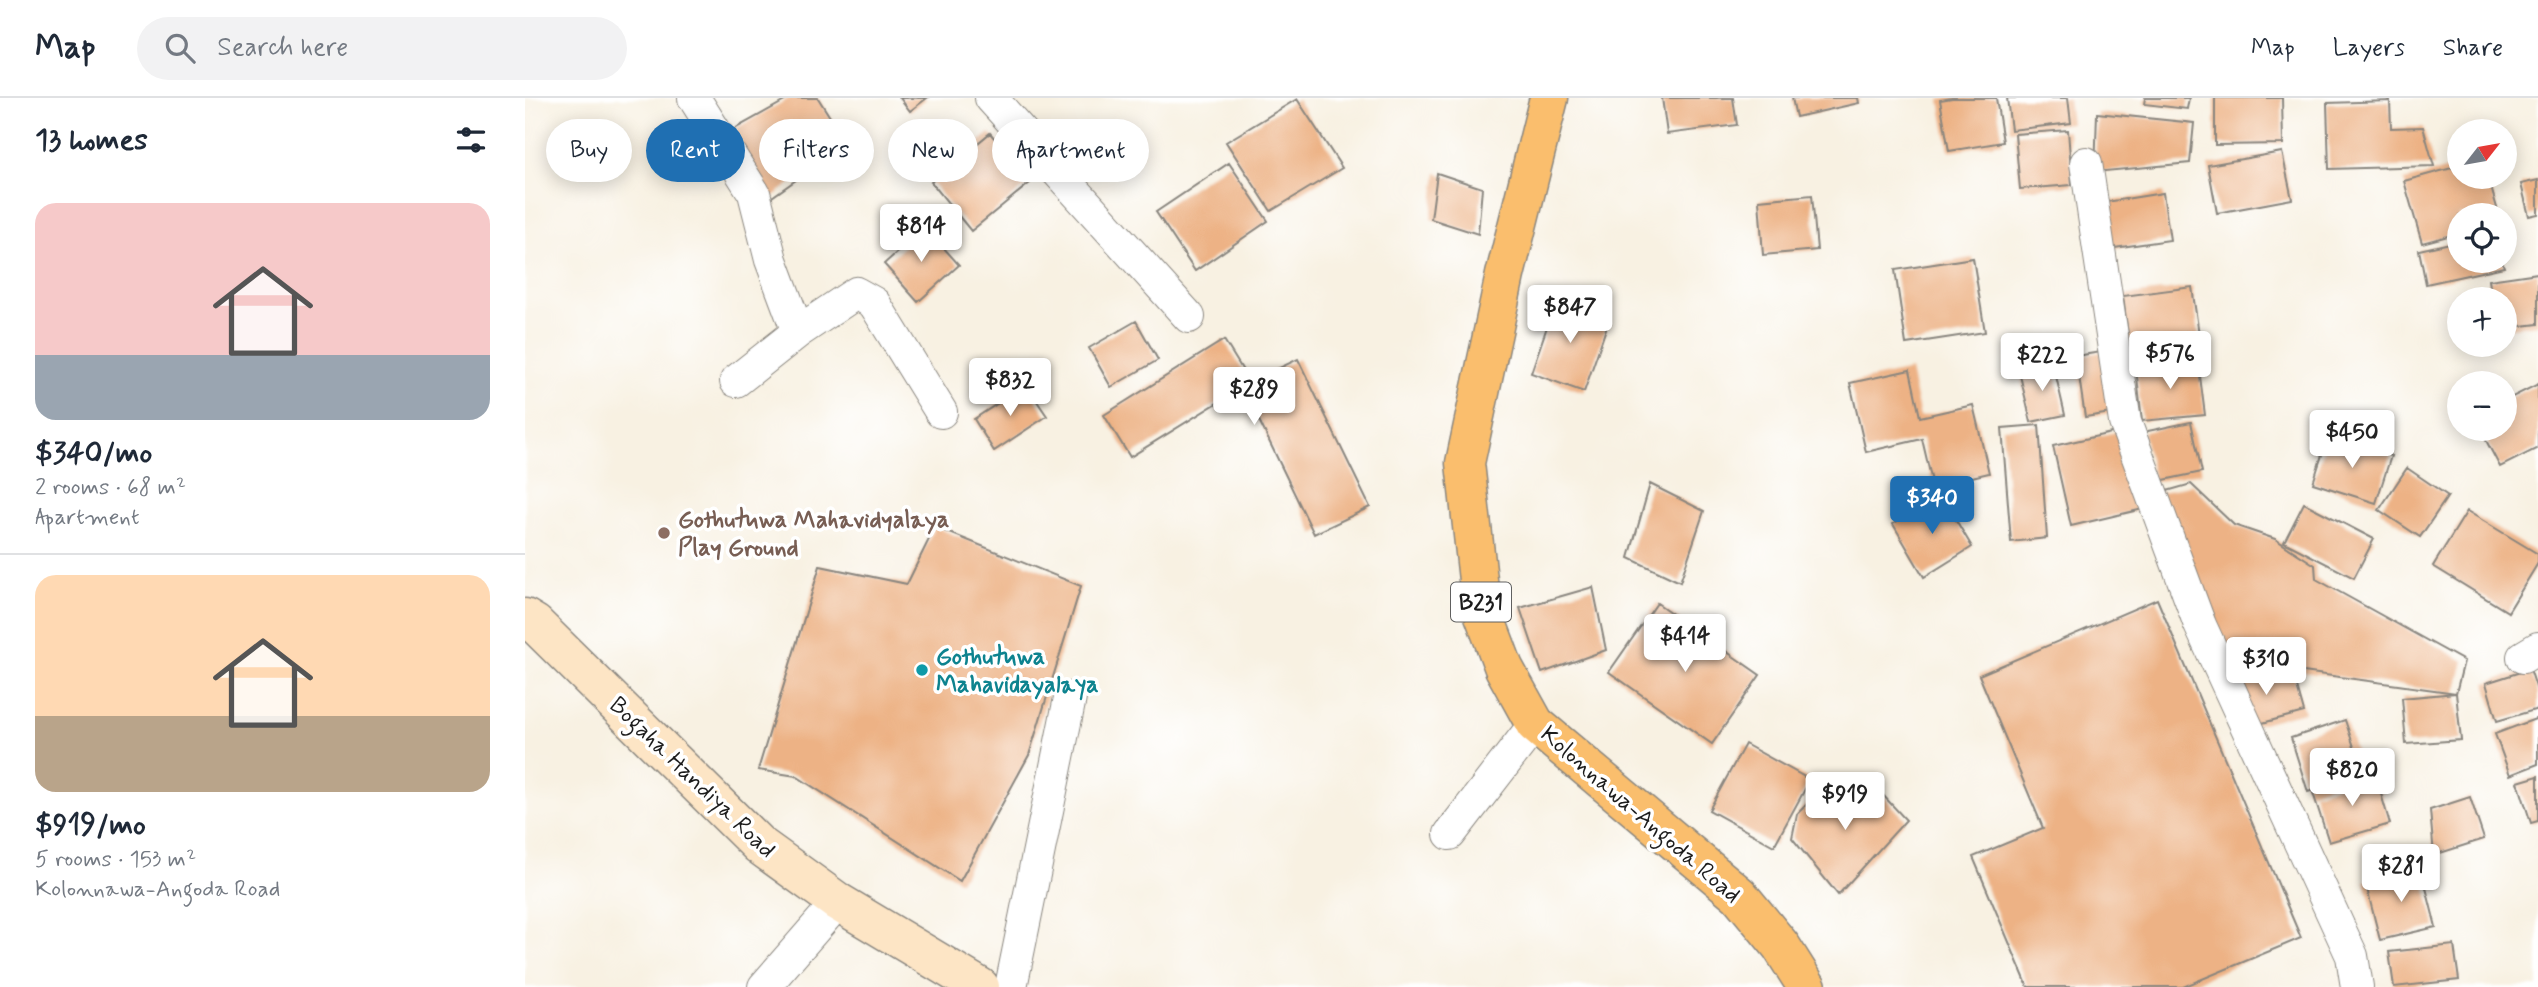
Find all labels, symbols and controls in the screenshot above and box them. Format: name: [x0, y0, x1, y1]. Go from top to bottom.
search box: [137, 17, 627, 80]
text: Map: [35, 26, 95, 70]
icon: search: [161, 29, 199, 67]
text: Search here: [217, 31, 348, 65]
text: Map: [2251, 33, 2295, 64]
text: Layers: [2333, 33, 2405, 64]
text: Share: [2443, 33, 2503, 64]
chip: Buy: [546, 119, 632, 182]
chip: Rent: [646, 119, 745, 182]
chip: Filters: [759, 119, 874, 182]
chip: New: [888, 119, 978, 182]
chip: Apartment: [992, 119, 1149, 182]
north arrow: [2447, 119, 2517, 189]
map controls: [2447, 119, 2517, 441]
text: 13 homes: [35, 121, 148, 160]
icon: filters: [452, 121, 490, 159]
button: locate: [2447, 203, 2517, 273]
pin: $814: [880, 204, 962, 264]
text: $814: [896, 212, 946, 242]
icon: home: [200, 248, 326, 374]
pin: $847: [1529, 286, 1611, 345]
button: +: [2447, 287, 2517, 357]
text: $847: [1543, 293, 1597, 323]
pin: $576: [2129, 331, 2211, 391]
pin: $222: [2001, 334, 2083, 393]
text: $576: [2145, 339, 2195, 369]
text: $222: [2017, 341, 2067, 371]
pin: $832: [969, 358, 1051, 418]
text: $832: [985, 366, 1035, 396]
pin: $289: [1213, 368, 1295, 427]
button: −: [2447, 371, 2517, 441]
text: $289: [1229, 375, 1279, 405]
pin: $450: [2311, 410, 2393, 470]
text: $450: [2325, 418, 2379, 448]
text: $340/mo: [35, 434, 152, 473]
text: 2 rooms · 68 m²: [35, 473, 186, 503]
pin: $340: [1891, 476, 1973, 536]
text: $340: [1906, 484, 1958, 514]
text: Apartment: [35, 503, 140, 533]
place label: Gothutuwa Mahavidyalaya Play Ground: [678, 505, 949, 564]
marker: Gothutuwa Mahavidyalaya Play Ground: [656, 525, 672, 541]
road number: B231: [1451, 582, 1511, 622]
pin: $414: [1644, 614, 1726, 674]
icon: home: [200, 620, 326, 746]
text: $414: [1660, 622, 1710, 652]
pin: $310: [2225, 638, 2307, 697]
place label: Gothutuwa Mahavidayalaya: [936, 642, 1099, 701]
text: $310: [2242, 645, 2290, 675]
marker: Gothutuwa Mahavidayalaya: [914, 662, 930, 678]
street label: Bogaha Handiya Road: [600, 691, 782, 868]
street label: Kolonnawa-Angoda Road: [1531, 719, 1747, 913]
pin: $820: [2311, 748, 2393, 808]
text: $820: [2326, 756, 2378, 786]
pin: $919: [1804, 772, 1886, 832]
text: $919: [1822, 780, 1868, 810]
text: $919/mo: [35, 806, 146, 845]
pin: $281: [2360, 844, 2442, 904]
text: 5 rooms · 153 m²: [35, 845, 196, 875]
text: $281: [2378, 852, 2424, 882]
text: Kolonnawa-Angoda Road: [35, 875, 280, 905]

